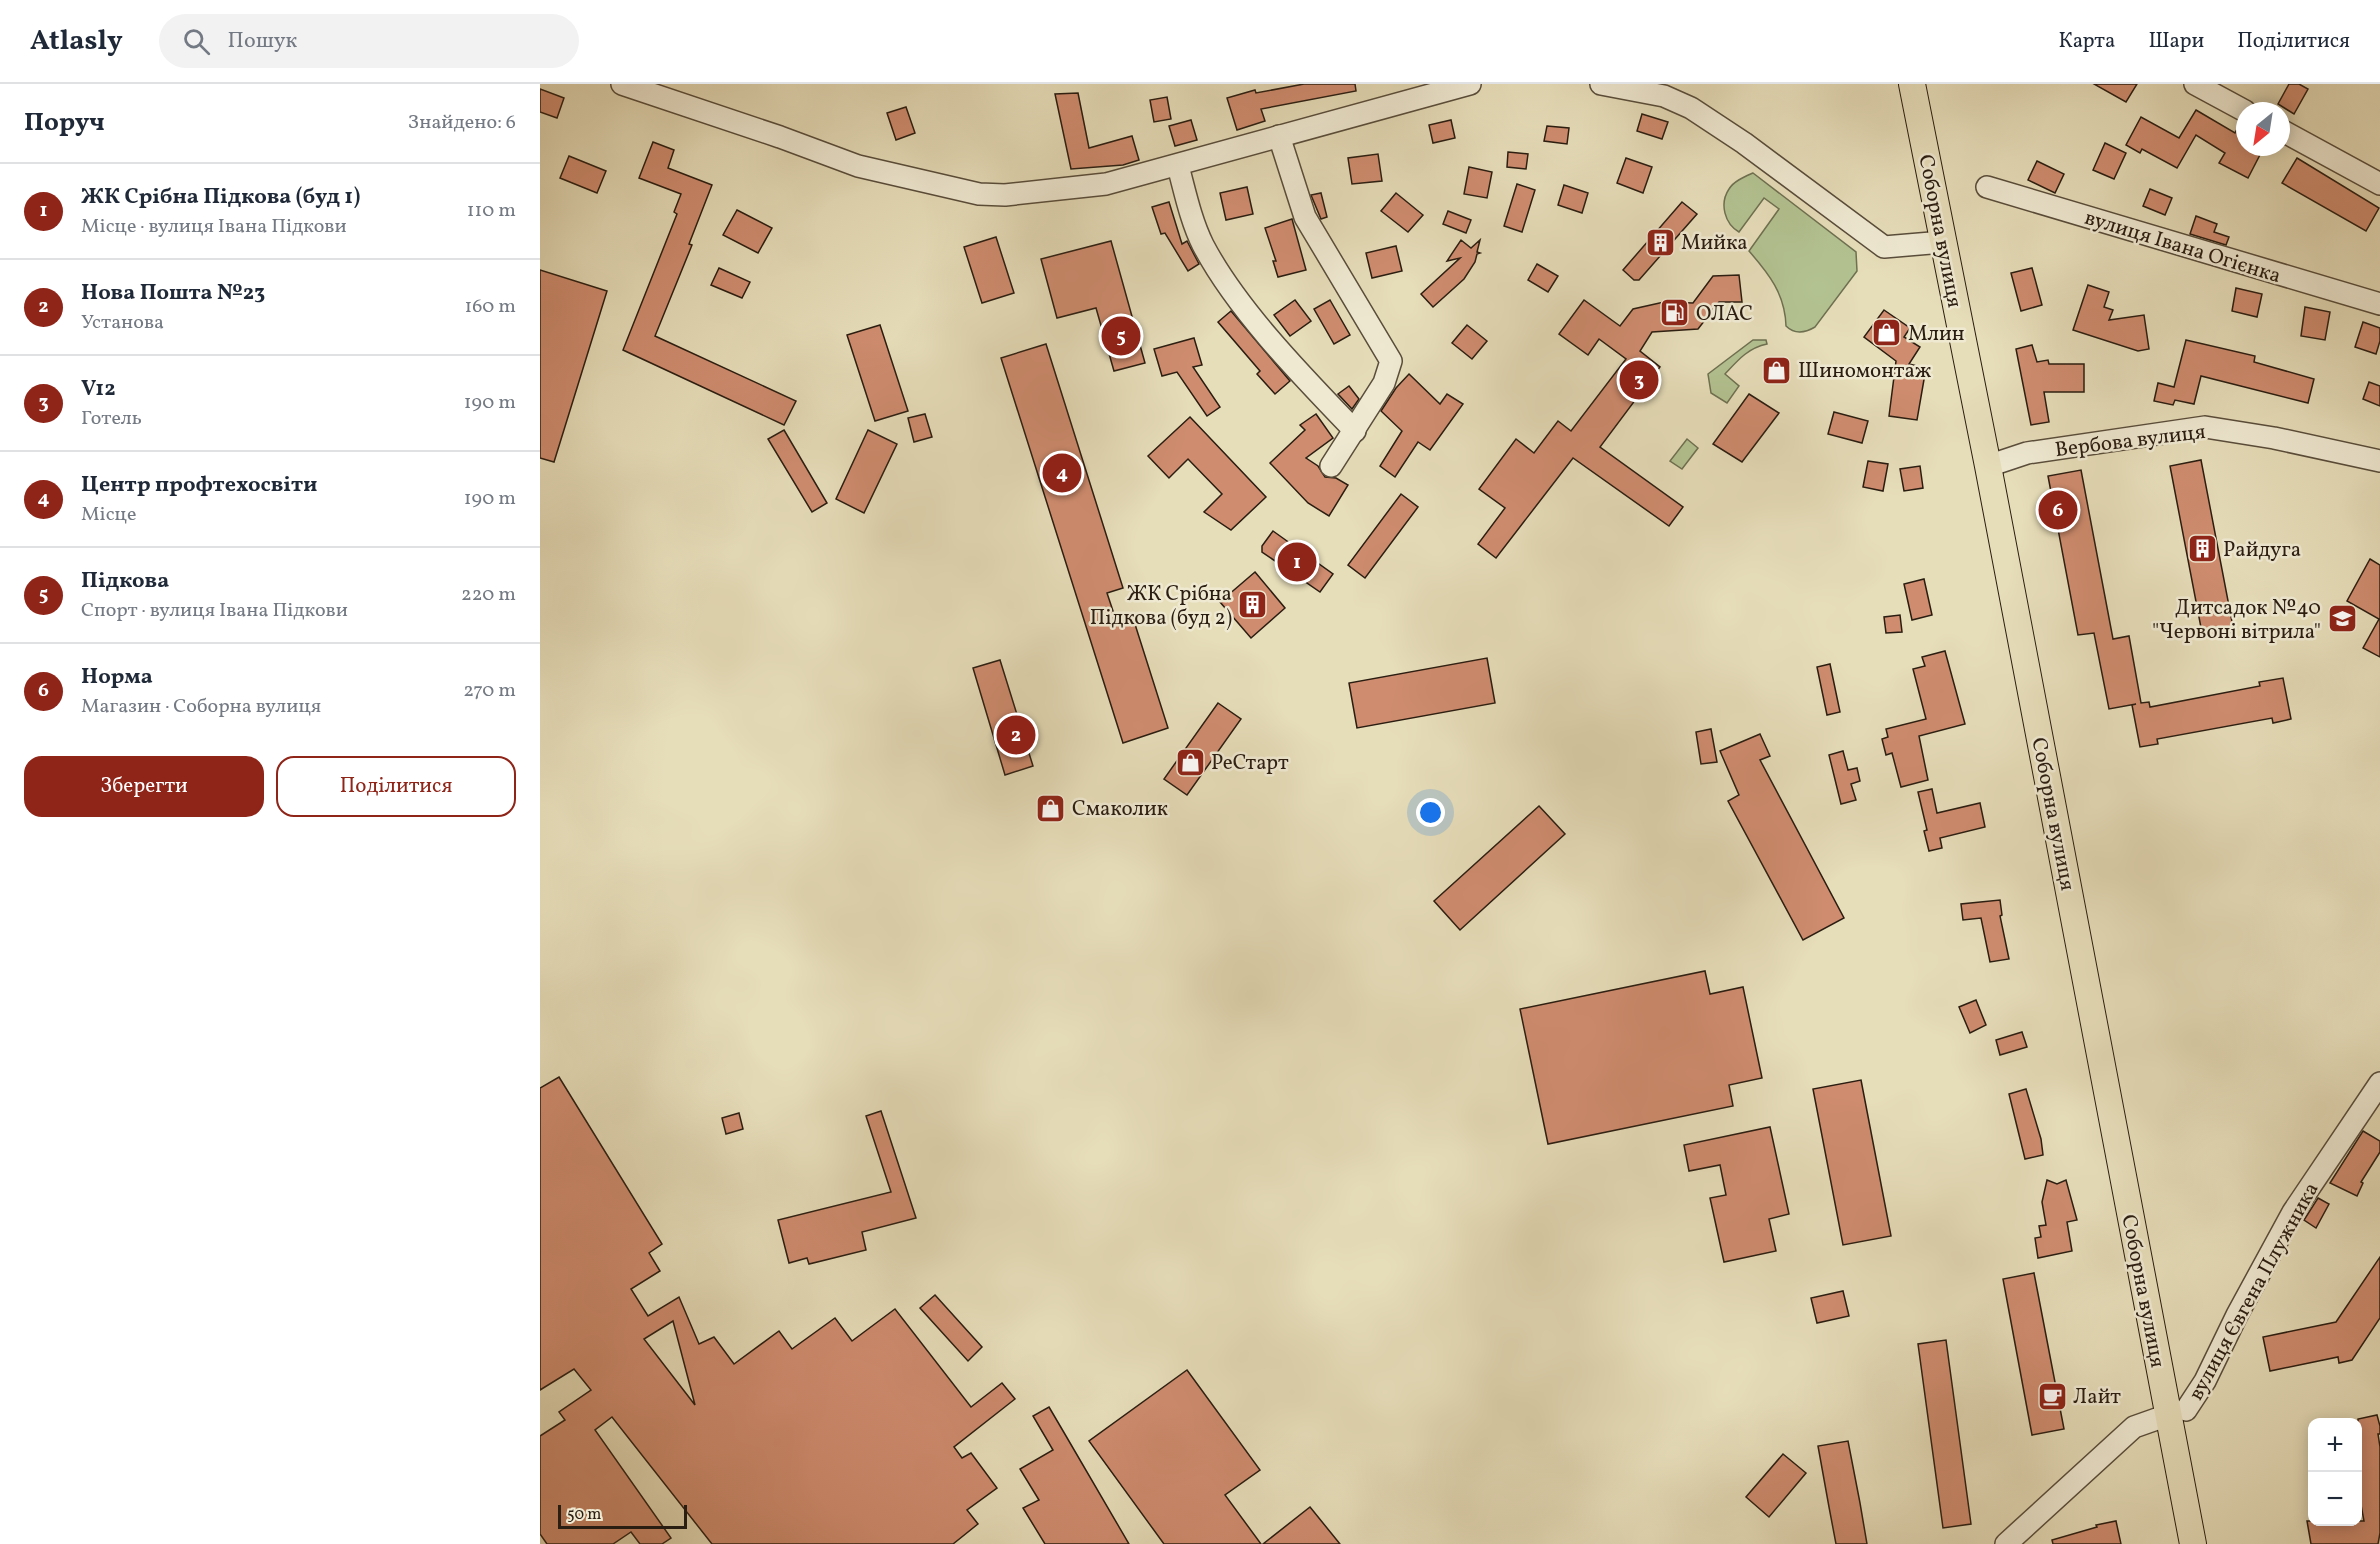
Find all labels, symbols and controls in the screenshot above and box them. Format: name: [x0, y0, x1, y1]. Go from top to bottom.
search box: [159, 14, 579, 68]
text: Atlasly: [30, 22, 123, 61]
icon: search: [180, 25, 213, 58]
text: Пошук: [228, 26, 297, 57]
text: Карта: [2058, 27, 2115, 56]
text: Шари: [2148, 27, 2204, 56]
text: Поділитися: [2237, 27, 2350, 56]
north arrow: [2236, 102, 2290, 156]
text: Поруч: [24, 105, 105, 141]
text: Знайдено: 6: [408, 109, 516, 137]
street label: Соборна вулиця: [1910, 152, 1969, 310]
text: ЖК Срібна Підкова (буд 1): [81, 182, 360, 213]
text: 1: [39, 197, 48, 225]
text: 110 m: [467, 197, 516, 225]
street label: вулиця Івана Огієнка: [2081, 204, 2284, 291]
text: Місце · вулиця Івана Підкови: [81, 213, 347, 241]
building icon: Мийка: [1644, 226, 1676, 258]
place label: Мийка: [1681, 229, 1748, 258]
text: Нова Пошта №23: [81, 278, 265, 309]
text: 2: [38, 293, 49, 321]
text: 160 m: [464, 293, 516, 321]
fuel station icon: ОЛАС: [1659, 297, 1691, 329]
place label: ОЛАС: [1696, 300, 1753, 329]
text: Установа: [81, 309, 164, 337]
pin: 5: [1102, 314, 1140, 358]
shop icon: Млин: [1871, 317, 1903, 349]
place label: Млин: [1908, 320, 1965, 349]
shop icon: Шиномонтаж: [1761, 354, 1793, 386]
place label: Шиномонтаж: [1798, 357, 1932, 386]
pin: 3: [1620, 358, 1658, 402]
text: V12: [81, 374, 116, 405]
text: 3: [38, 389, 49, 417]
text: 190 m: [464, 389, 516, 417]
text: Готель: [81, 405, 142, 433]
street label: Вербова вулиця: [2053, 418, 2207, 465]
pin: 4: [1042, 450, 1082, 496]
text: Центр профтехосвіти: [81, 470, 317, 501]
text: 4: [37, 485, 50, 513]
text: 190 m: [464, 485, 516, 513]
pin: 6: [2038, 488, 2078, 532]
text: Місце: [81, 501, 136, 529]
building icon: Райдуга: [2186, 533, 2218, 565]
place label: Райдуга: [2223, 536, 2301, 565]
pin: 1: [1278, 540, 1317, 584]
text: Підкова: [81, 566, 169, 597]
place label: ЖК Срібна Підкова (буд 2): [1090, 580, 1232, 633]
text: 5: [39, 581, 48, 609]
text: 220 m: [461, 581, 516, 609]
building icon: ЖК Срібна Підкова (буд 2): [1237, 589, 1269, 621]
place label: Дитсадок №40 "Червоні вітрила": [2152, 594, 2321, 647]
text: Спорт · вулиця Івана Підкови: [81, 597, 348, 625]
school or university icon: Дитсадок №40 "Червоні вітрила": [2326, 603, 2358, 635]
text: Норма: [81, 662, 153, 693]
text: 6: [38, 677, 49, 705]
text: 270 m: [463, 677, 516, 705]
text: Магазин · Соборна вулиця: [81, 693, 321, 721]
pin: 2: [996, 712, 1036, 758]
street label: Соборна вулиця: [2023, 735, 2082, 893]
shop icon: РеСтарт: [1174, 746, 1206, 778]
place label: РеСтарт: [1211, 749, 1289, 778]
button: Зберегти: [24, 756, 264, 817]
button: Поділитися: [276, 756, 516, 817]
shop icon: Смаколик: [1035, 792, 1067, 824]
place label: Смаколик: [1072, 795, 1168, 824]
your location: [1416, 798, 1445, 827]
street label: вулиця Євгена Плужника: [2182, 1178, 2326, 1406]
street label: Соборна вулиця: [2113, 1212, 2172, 1370]
cafe icon: Лайт: [2036, 1380, 2068, 1412]
place label: Лайт: [2073, 1383, 2121, 1412]
map controls: [2308, 1418, 2362, 1526]
button: +: [2308, 1418, 2362, 1472]
button: −: [2308, 1472, 2362, 1526]
scale bar: [558, 1502, 687, 1530]
text: 50 m: [567, 1504, 601, 1526]

